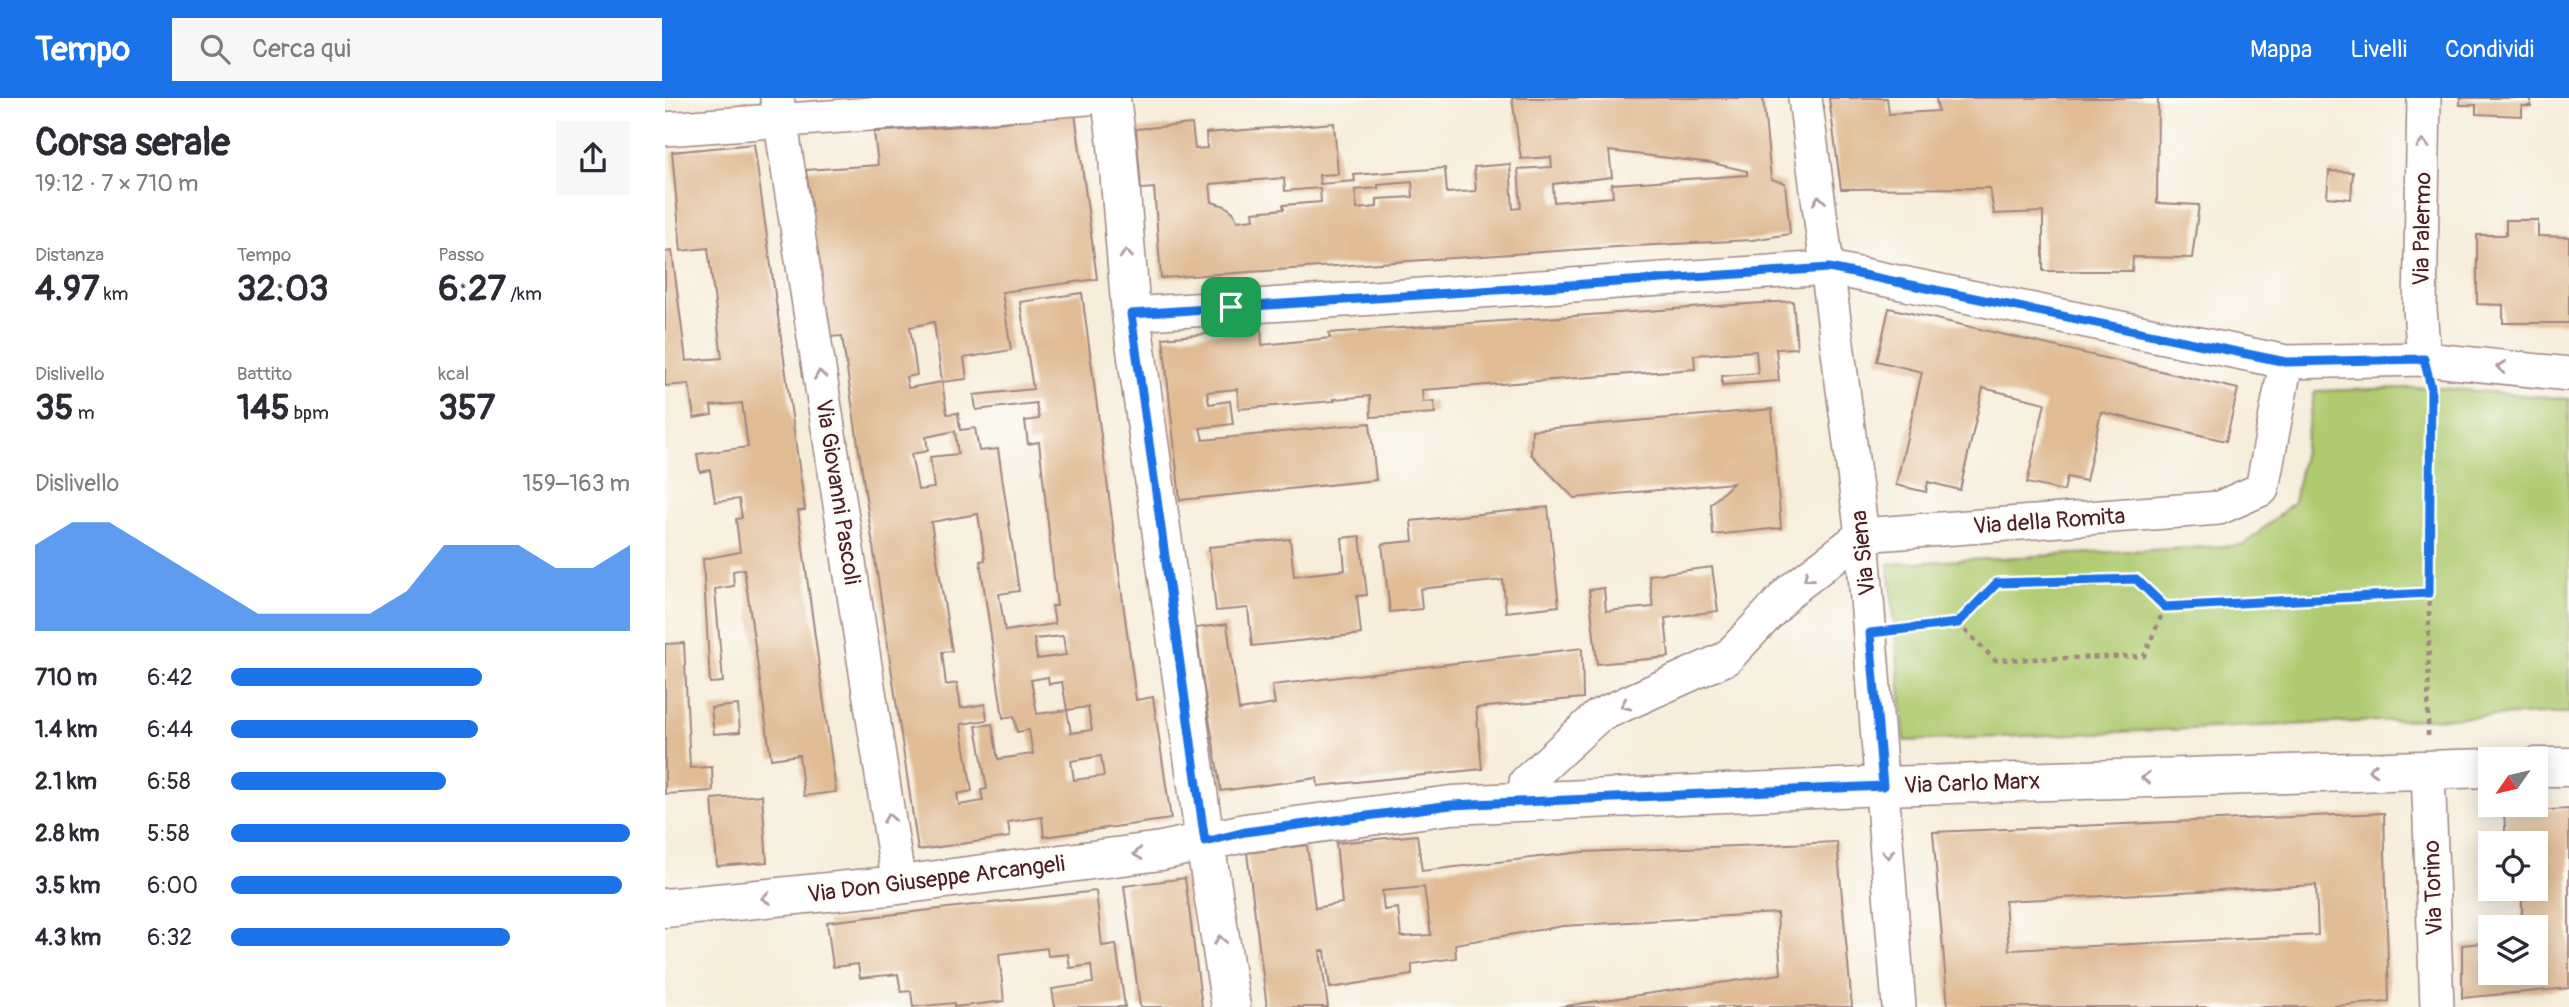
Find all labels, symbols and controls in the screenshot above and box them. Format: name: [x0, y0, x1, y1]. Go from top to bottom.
search box: [172, 18, 662, 81]
text: Tempo: [35, 29, 130, 70]
icon: search: [196, 30, 234, 68]
text: Cerca qui: [252, 33, 351, 65]
text: Mappa: [2250, 35, 2312, 64]
text: Livelli: [2350, 35, 2407, 64]
text: Condividi: [2445, 35, 2534, 64]
text: Corsa serale: [35, 119, 230, 167]
button: share: [556, 121, 630, 195]
one-way arrow: [2415, 138, 2431, 149]
text: 19:12 · 7 × 710 m: [35, 169, 198, 198]
street label: Via Palermo: [2407, 172, 2437, 286]
one-way arrow: [1812, 194, 1827, 206]
text: Distanza: [35, 243, 104, 267]
text: Tempo: [237, 243, 291, 267]
text: Passo: [438, 243, 484, 267]
one-way arrow: [1119, 248, 1134, 259]
text: 4.97: [35, 267, 100, 311]
text: 32:03: [237, 267, 329, 311]
text: 6:27: [438, 267, 506, 311]
pin: [1201, 277, 1261, 337]
text: km: [100, 282, 128, 306]
text: /km: [506, 282, 542, 306]
icon: arrive: [1212, 288, 1250, 326]
one-way arrow: [2495, 360, 2506, 375]
text: Dislivello: [35, 362, 104, 386]
text: Battito: [237, 362, 292, 386]
text: kcal: [438, 362, 469, 386]
one-way arrow: [813, 369, 828, 381]
text: 35: [35, 386, 74, 430]
text: 145: [237, 386, 290, 430]
text: 357: [438, 386, 495, 430]
street label: Via Giovanni Pascoli: [809, 397, 867, 587]
text: m: [74, 401, 95, 425]
text: bpm: [290, 401, 329, 425]
text: Dislivello: [35, 469, 119, 498]
text: 159–163 m: [523, 469, 630, 498]
street label: Via della Romita: [1972, 501, 2126, 541]
street label: Via Siena: [1844, 509, 1882, 597]
one-way arrow: [1803, 569, 1816, 581]
text: 710 m: [35, 663, 97, 692]
text: 6:42: [147, 663, 193, 692]
one-way arrow: [1619, 697, 1632, 711]
text: 1.4 km: [35, 715, 97, 744]
text: 6:44: [147, 715, 193, 744]
north arrow: [2478, 747, 2548, 817]
map controls: [2478, 747, 2548, 985]
one-way arrow: [2367, 763, 2378, 778]
street label: Via Carlo Marx: [1903, 766, 2041, 800]
text: 2.1 km: [35, 767, 97, 796]
text: 6:58: [147, 767, 191, 796]
one-way arrow: [2140, 770, 2151, 785]
one-way arrow: [882, 812, 897, 823]
text: 2.8 km: [35, 819, 100, 848]
text: 5:58: [147, 819, 190, 848]
button: locate: [2478, 831, 2548, 901]
street label: Via Torino: [2417, 840, 2449, 936]
one-way arrow: [1132, 847, 1144, 862]
street label: Via Don Giuseppe Arcangeli: [806, 849, 1066, 909]
one-way arrow: [1880, 849, 1895, 860]
text: 3.5 km: [35, 871, 100, 900]
text: 6:00: [147, 871, 198, 900]
one-way arrow: [760, 890, 771, 905]
button: layers: [2478, 915, 2548, 985]
text: 4.3 km: [35, 923, 101, 952]
text: 6:32: [147, 923, 192, 952]
one-way arrow: [1213, 934, 1228, 945]

